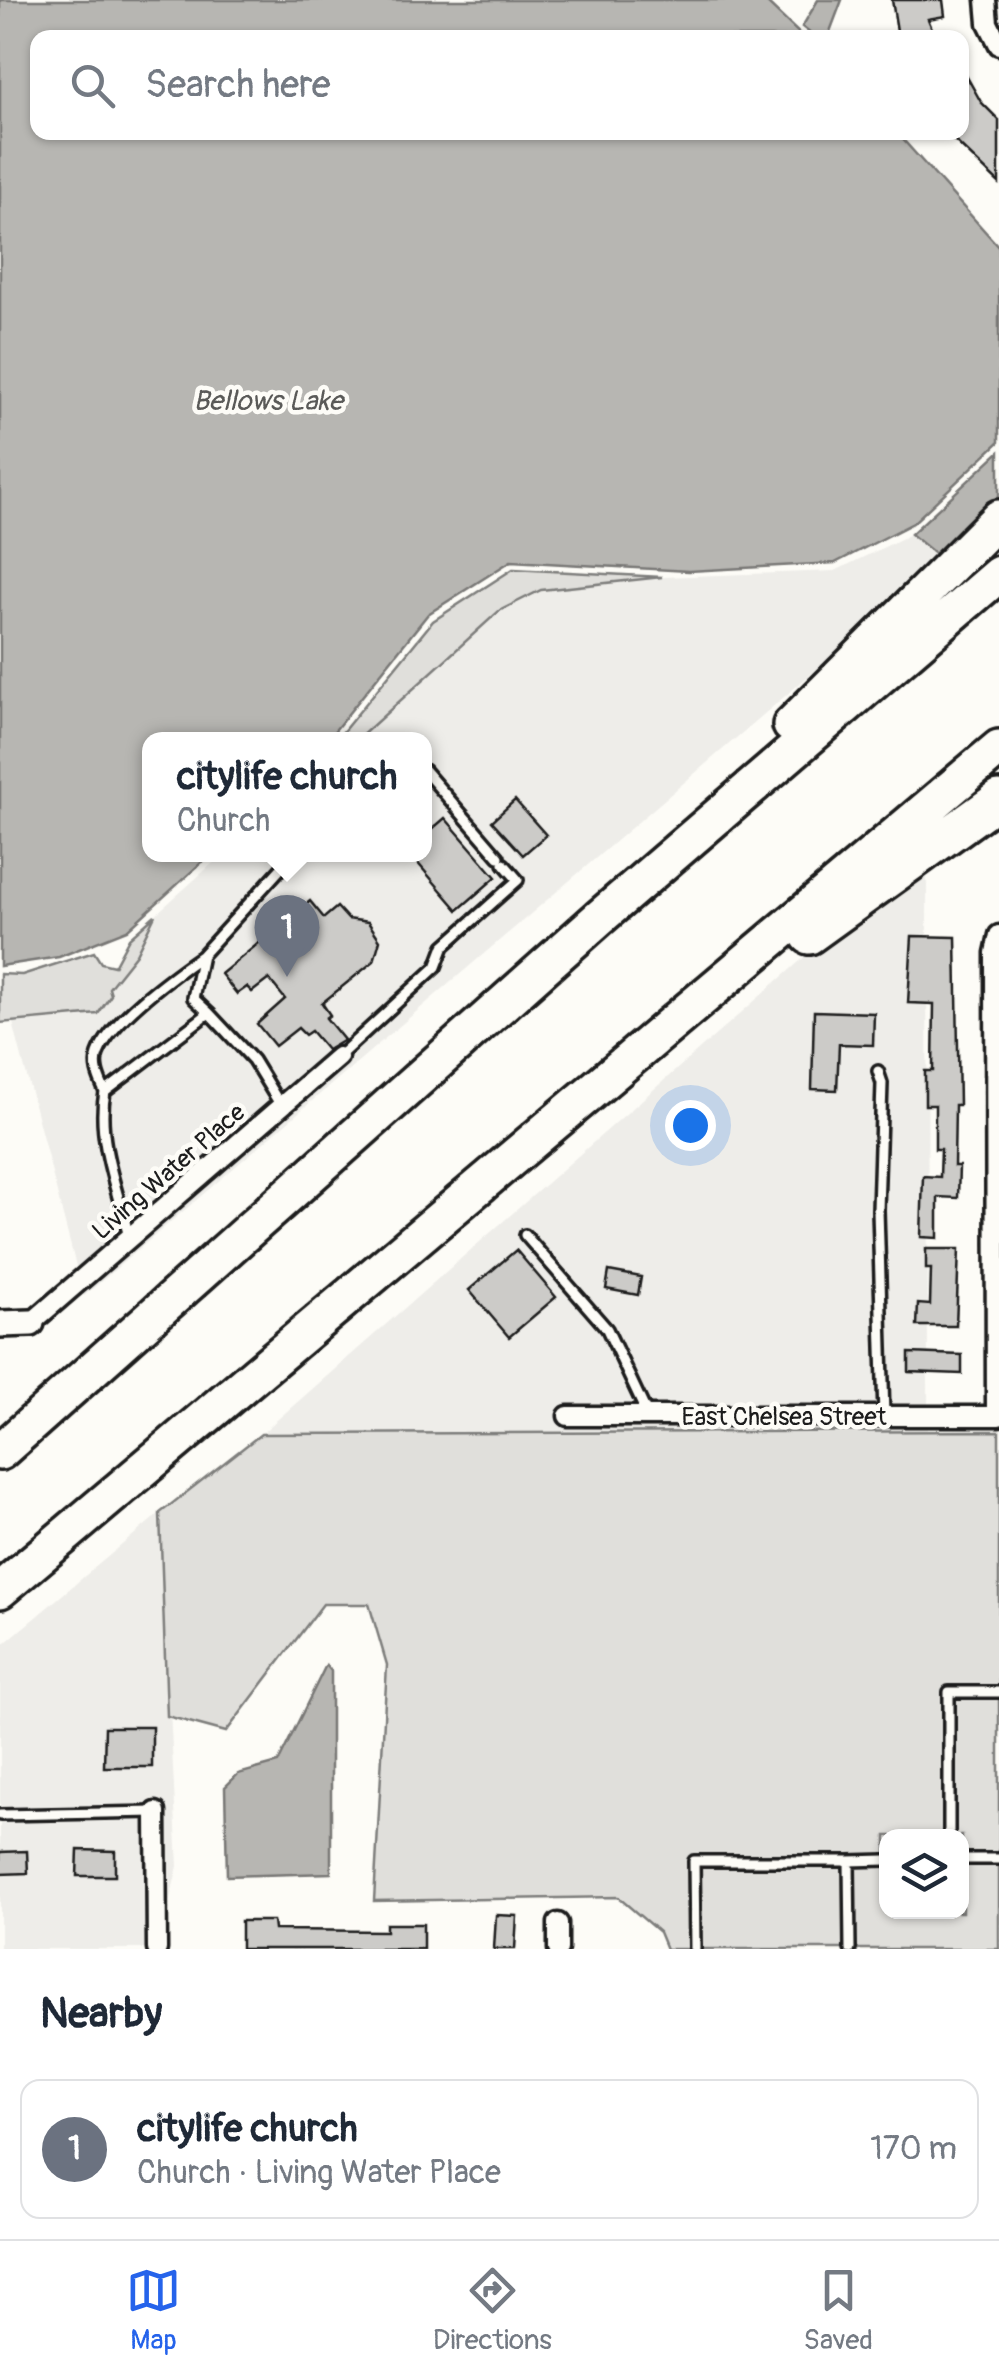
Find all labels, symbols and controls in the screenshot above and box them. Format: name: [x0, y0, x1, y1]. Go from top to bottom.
search box: [30, 30, 969, 140]
icon: search: [65, 58, 120, 113]
text: Search here: [145, 61, 331, 109]
water label: Bellows Lake: [193, 384, 346, 419]
popup: [142, 732, 432, 862]
text: citylife church: [177, 753, 397, 801]
text: Church: [177, 801, 270, 841]
pin: 1: [254, 894, 320, 977]
street label: Living Water Place: [86, 1097, 252, 1247]
your location: [665, 1100, 716, 1151]
street label: East Chelsea Street: [681, 1402, 887, 1433]
map controls: [879, 1829, 969, 1919]
button: layers: [879, 1829, 969, 1919]
text: Nearby: [40, 1988, 162, 2040]
text: citylife church: [137, 2105, 357, 2153]
text: 1: [68, 2129, 81, 2169]
text: 170 m: [870, 2129, 957, 2169]
text: Church · Living Water Place: [137, 2153, 501, 2193]
tab: Map: [126, 2263, 181, 2358]
tab: Directions: [433, 2263, 552, 2358]
tab: Saved: [804, 2263, 873, 2358]

